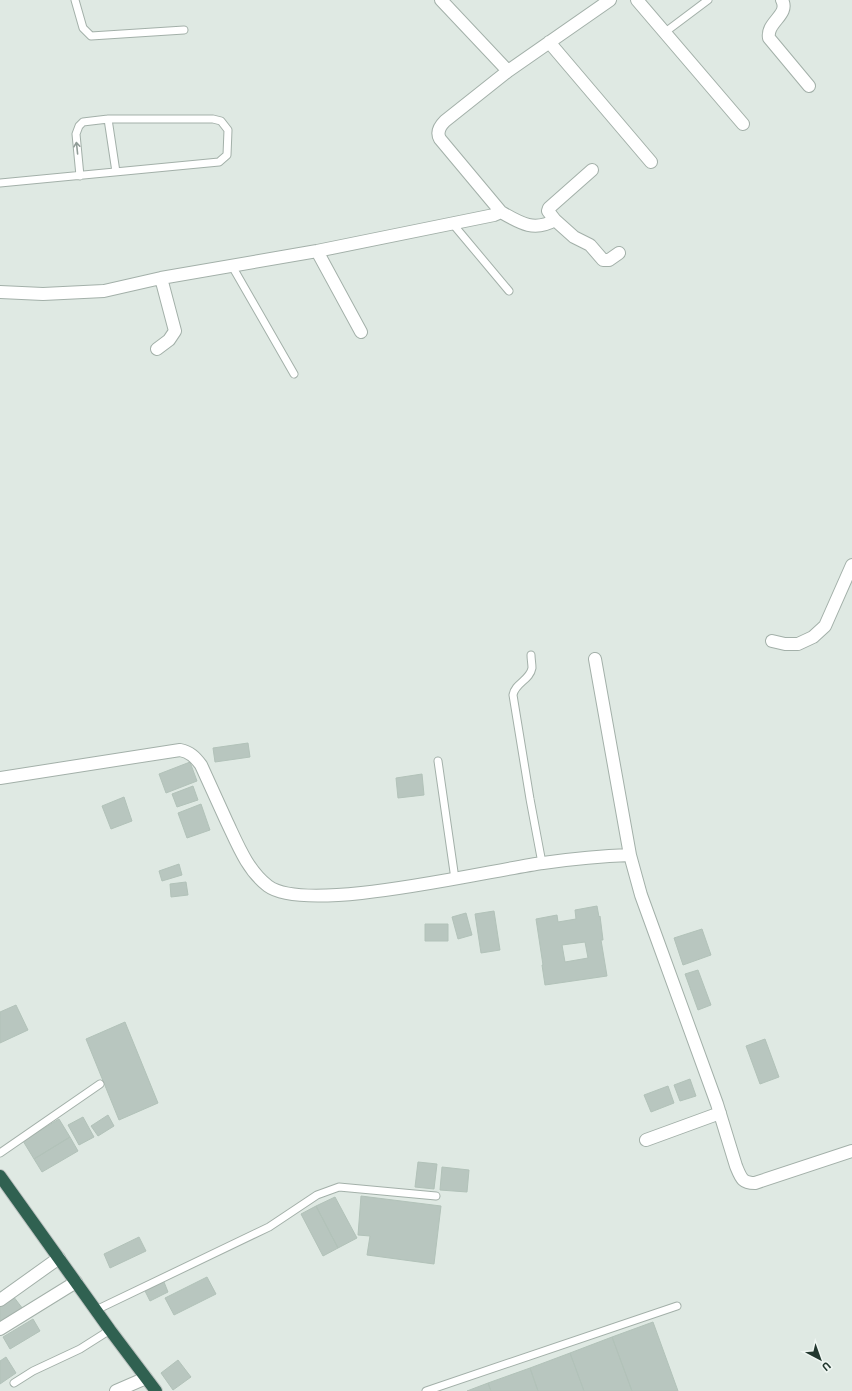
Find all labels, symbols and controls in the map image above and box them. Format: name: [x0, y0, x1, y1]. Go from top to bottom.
one-way arrow: [73, 142, 81, 155]
north arrow: [800, 1339, 840, 1379]
text: U: [819, 1359, 834, 1374]

